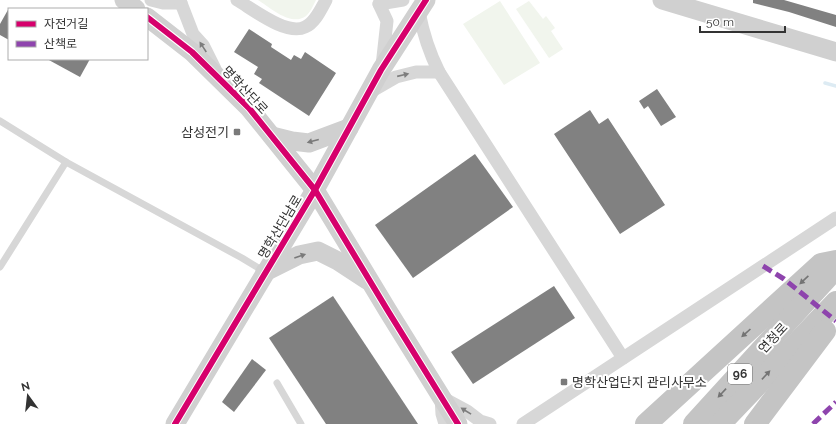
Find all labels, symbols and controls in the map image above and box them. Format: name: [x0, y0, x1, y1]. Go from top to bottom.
legend: [8, 8, 148, 60]
scale bar: [700, 8, 785, 34]
text: 50 m: [706, 15, 734, 29]
text: 자전거길: [44, 17, 88, 31]
text: 산책로: [44, 37, 77, 51]
one-way arrow: [199, 41, 206, 52]
street label: 명학산단로: [219, 63, 271, 117]
one-way arrow: [397, 72, 409, 78]
place label: 삼성전기: [181, 125, 229, 140]
marker: 삼성전기: [232, 127, 242, 137]
one-way arrow: [306, 138, 318, 144]
street label: 명학산단남로: [255, 192, 305, 262]
one-way arrow: [295, 252, 307, 258]
one-way arrow: [799, 275, 809, 285]
street label: 연청로: [755, 320, 791, 356]
one-way arrow: [741, 328, 751, 338]
road number: 96: [728, 364, 752, 384]
one-way arrow: [761, 370, 771, 380]
place label: 명학산업단지 관리사무소: [572, 375, 707, 390]
north arrow: [8, 376, 48, 416]
marker: 명학산업단지 관리사무소: [559, 377, 569, 387]
text: N: [20, 379, 31, 394]
one-way arrow: [718, 388, 727, 398]
one-way arrow: [460, 407, 472, 414]

